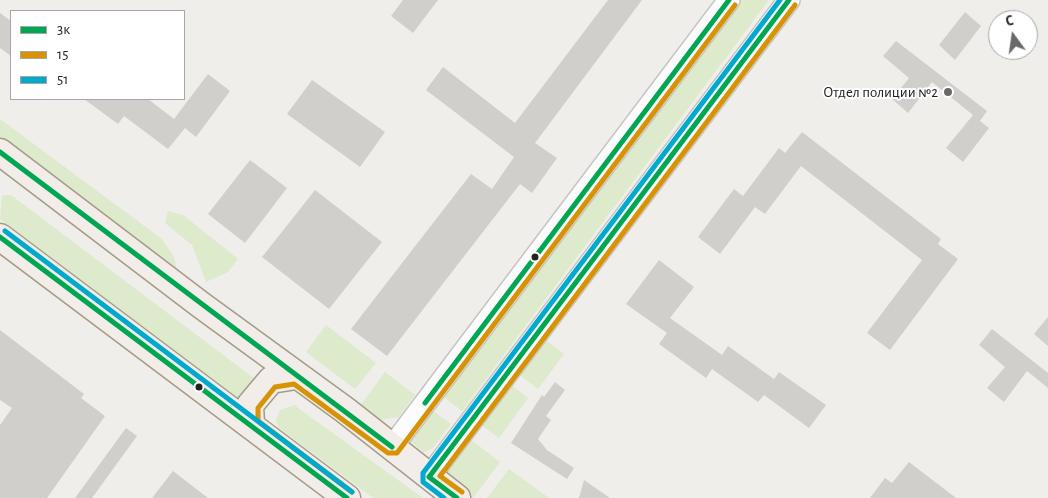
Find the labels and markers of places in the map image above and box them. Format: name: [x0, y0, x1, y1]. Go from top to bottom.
place label: Отдел полиции №2: [823, 83, 938, 101]
marker: Отдел полиции №2: [942, 86, 954, 98]
unlabelled marker: [530, 252, 540, 262]
unlabelled marker: [194, 382, 204, 392]

